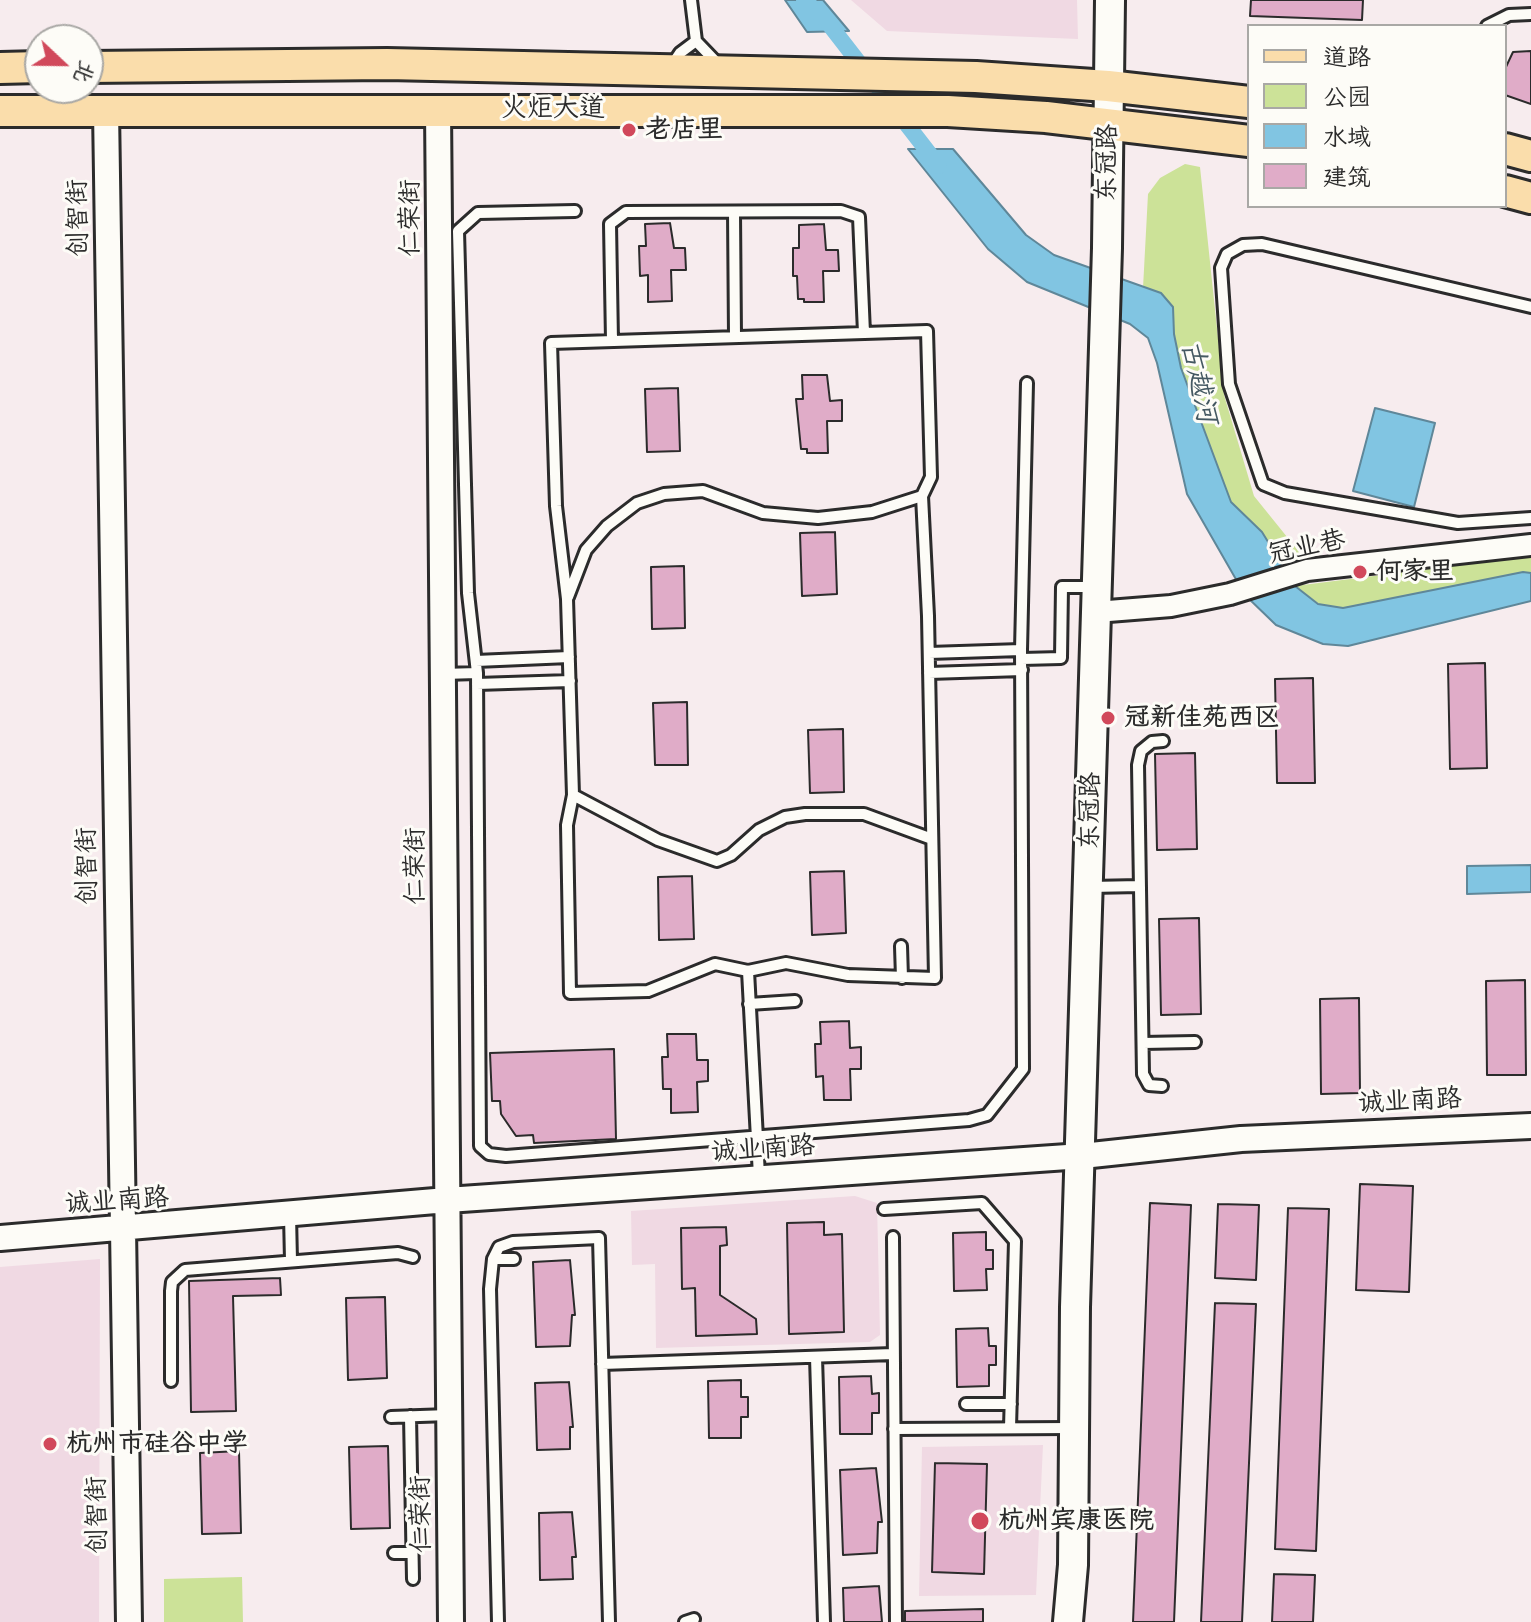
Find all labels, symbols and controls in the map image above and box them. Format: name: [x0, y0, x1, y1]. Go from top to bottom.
north arrow: [24, 24, 104, 104]
legend: [1247, 24, 1507, 208]
text: 道路: [1323, 42, 1371, 71]
text: 北: [68, 57, 102, 88]
text: 公园: [1323, 82, 1371, 111]
street label: 火炬大道: [501, 93, 605, 125]
place label: 老店里: [645, 114, 723, 146]
marker: 老店里: [620, 121, 638, 139]
text: 水域: [1323, 122, 1371, 151]
street label: 东冠路: [1092, 124, 1124, 202]
text: 建筑: [1323, 162, 1371, 191]
street label: 创智街: [63, 179, 95, 257]
street label: 仁荣街: [395, 179, 427, 257]
water label: 古越河: [1173, 337, 1223, 427]
street label: 冠业巷: [1266, 525, 1348, 571]
place label: 何家里: [1376, 556, 1454, 588]
marker: 何家里: [1351, 563, 1369, 581]
place label: 冠新佳苑西区: [1124, 702, 1280, 734]
marker: 冠新佳苑西区: [1099, 709, 1117, 727]
street label: 东冠路: [1075, 772, 1107, 850]
street label: 创智街: [72, 827, 104, 905]
street label: 仁荣街: [400, 827, 432, 905]
street label: 诚业南路: [1357, 1084, 1463, 1120]
street label: 诚业南路: [710, 1131, 816, 1169]
street label: 诚业南路: [64, 1183, 170, 1221]
place label: 杭州市硅谷中学: [66, 1428, 248, 1460]
marker: 杭州市硅谷中学: [41, 1435, 59, 1453]
street label: 仁荣街: [406, 1475, 438, 1553]
street label: 创智街: [82, 1476, 114, 1554]
place label: 杭州宾康医院: [998, 1505, 1154, 1537]
marker: 杭州宾康医院: [969, 1510, 991, 1532]

